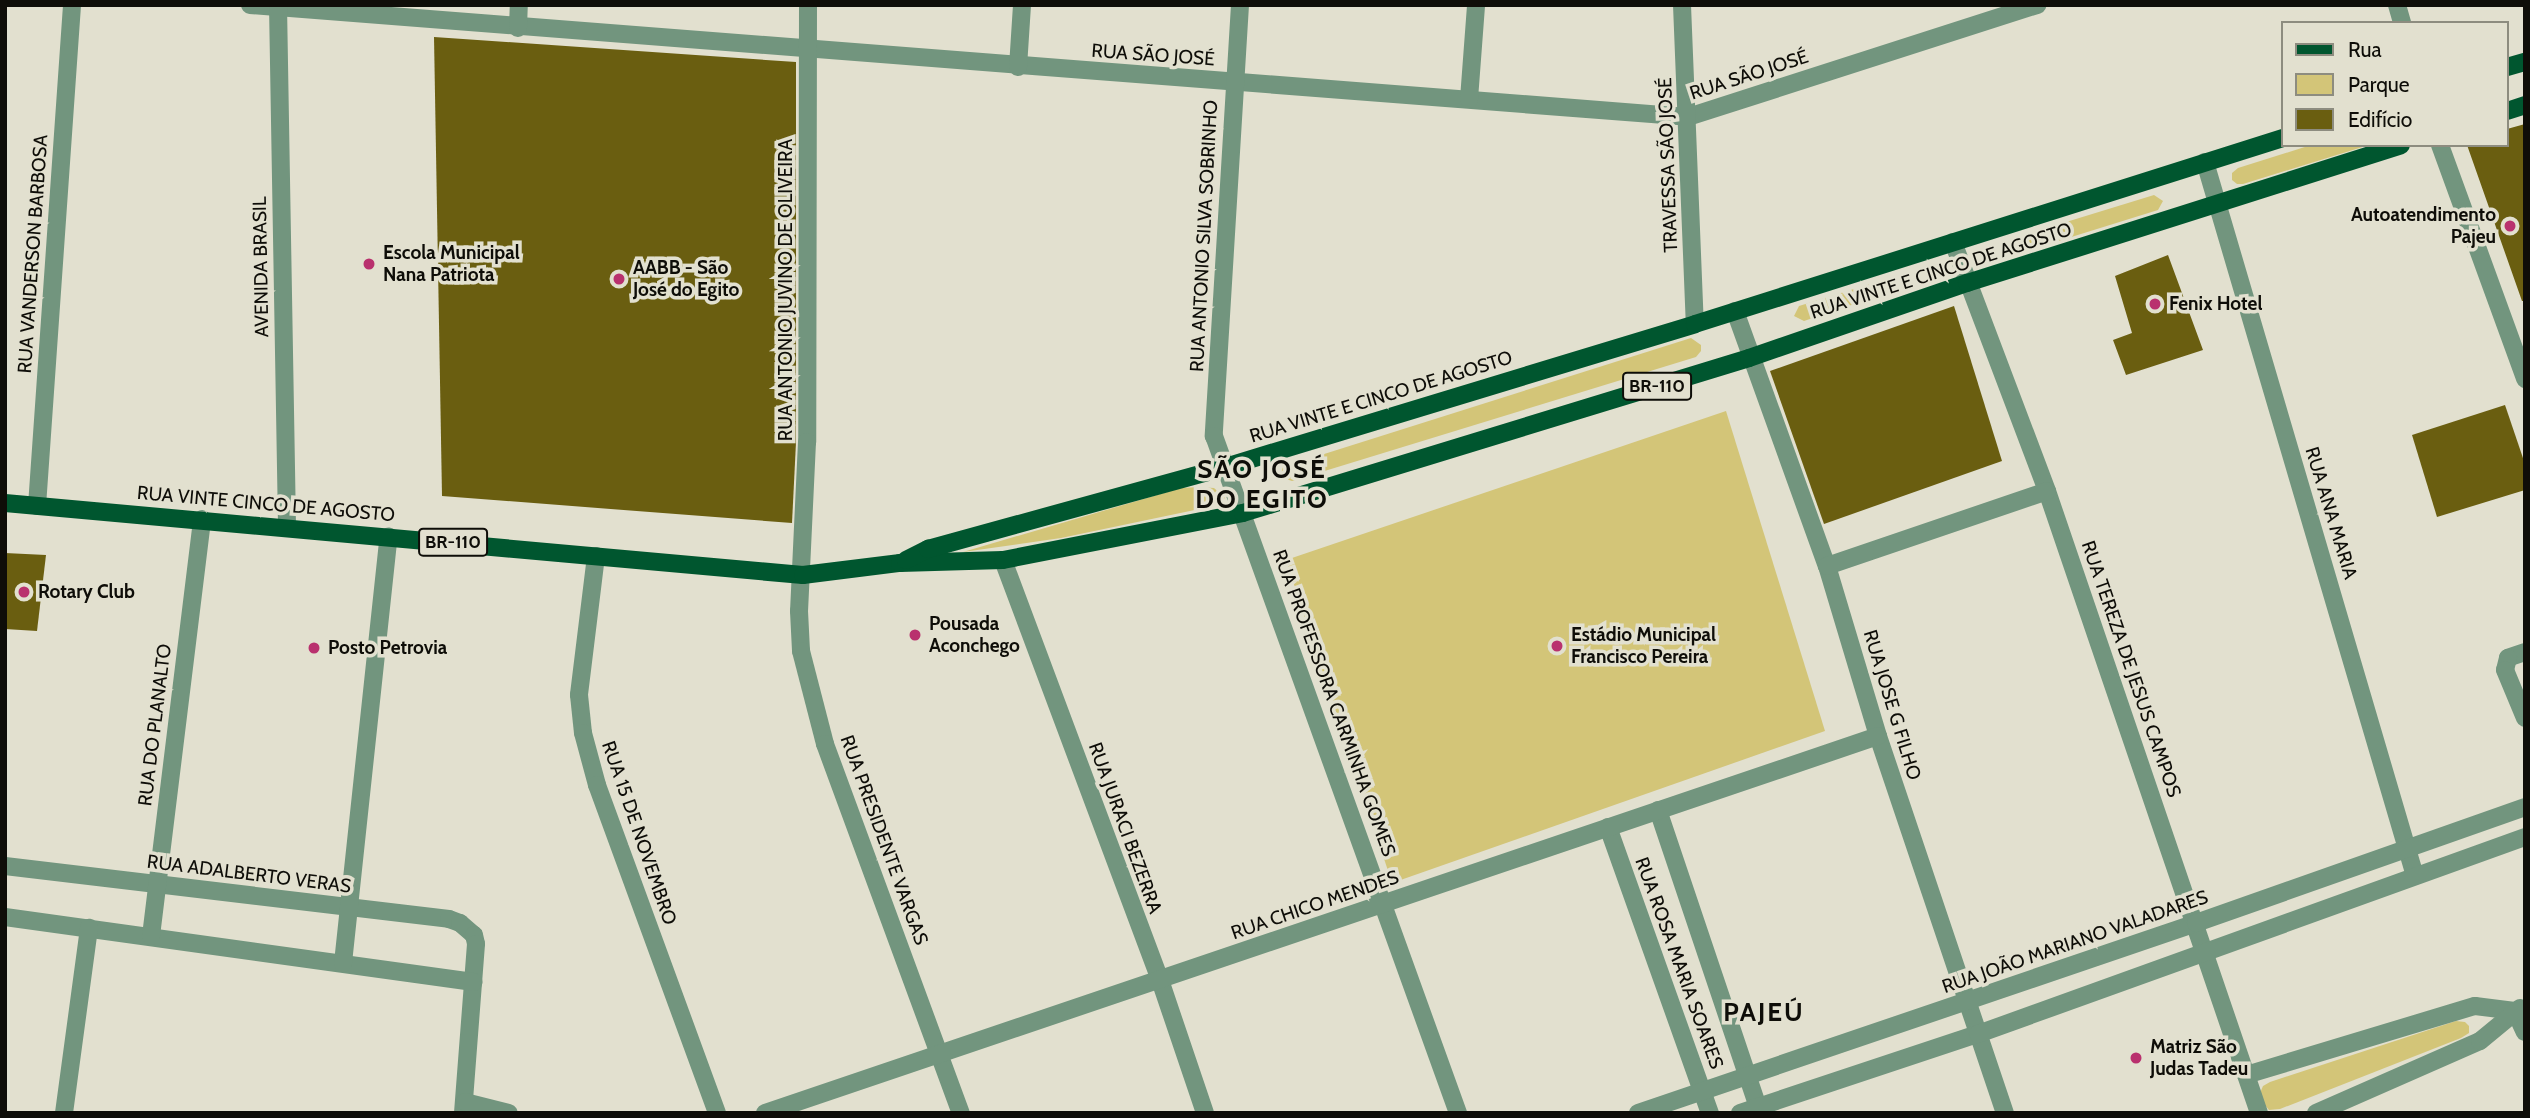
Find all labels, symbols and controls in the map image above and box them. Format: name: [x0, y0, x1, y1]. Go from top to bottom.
legend: [2282, 21, 2509, 147]
text: Rua: [2348, 37, 2382, 62]
street label: RUA SÃO JOSÉ: [1091, 39, 1215, 71]
street label: RUA SÃO JOSÉ: [1687, 45, 1811, 105]
text: Parque: [2348, 72, 2410, 97]
street label: TRAVESSA SÃO JOSÉ: [1654, 77, 1682, 253]
street label: RUA ANTONIO SILVA SOBRINHO: [1185, 99, 1223, 373]
text: Edifício: [2348, 107, 2412, 132]
street label: RUA VANDERSON BARBOSA: [13, 134, 53, 374]
street label: RUA ANTONIO JUVINO DE OLIVEIRA: [775, 139, 797, 441]
street label: AVENIDA BRASIL: [248, 196, 274, 338]
place label: Autoatendimento Pajeu: [2351, 204, 2496, 248]
street label: RUA VINTE E CINCO DE AGOSTO: [1807, 218, 2075, 324]
marker: Autoatendimento Pajeu: [2502, 218, 2518, 234]
place label: Escola Municipal Nana Patriota: [383, 242, 520, 286]
marker: Escola Municipal Nana Patriota: [361, 256, 377, 272]
place label: AABB - São José do Egito: [633, 257, 739, 301]
marker: AABB - São José do Egito: [611, 271, 627, 287]
place label: Fenix Hotel: [2169, 293, 2262, 315]
marker: Fenix Hotel: [2147, 296, 2163, 312]
street label: RUA VINTE E CINCO DE AGOSTO: [1247, 346, 1515, 448]
road number: BR-110: [1622, 372, 1692, 400]
street label: RUA ANA MARIA: [2300, 444, 2362, 582]
district label: SÃO JOSÉ DO EGITO: [1196, 454, 1328, 516]
street label: RUA VINTE CINCO DE AGOSTO: [136, 481, 396, 527]
road number: BR-110: [418, 528, 488, 556]
street label: RUA TEREZA DE JESUS CAMPOS: [2076, 538, 2186, 800]
street label: RUA PROFESSORA CARMINHA GOMES: [1268, 547, 1400, 859]
place label: Rotary Club: [38, 581, 135, 603]
marker: Rotary Club: [16, 584, 32, 600]
place label: Pousada Aconchego: [929, 613, 1020, 657]
place label: Estádio Municipal Francisco Pereira: [1571, 624, 1716, 668]
marker: Pousada Aconchego: [907, 627, 923, 643]
street label: RUA JOSE G FILHO: [1858, 627, 1926, 783]
place label: Posto Petrovia: [328, 637, 447, 659]
marker: Estádio Municipal Francisco Pereira: [1549, 638, 1565, 654]
marker: Posto Petrovia: [306, 640, 322, 656]
street label: RUA DO PLANALTO: [134, 643, 176, 807]
street label: RUA PRESIDENTE VARGAS: [835, 732, 933, 948]
street label: RUA 15 DE NOVEMBRO: [597, 738, 681, 928]
street label: RUA JURACI BEZERRA: [1083, 739, 1167, 917]
street label: RUA ADALBERTO VERAS: [146, 850, 352, 898]
street label: RUA ROSA MARIA SOARES: [1630, 854, 1728, 1072]
street label: RUA CHICO MENDES: [1228, 866, 1402, 944]
street label: RUA JOÃO MARIANO VALADARES: [1939, 886, 2211, 998]
district label: PAJEÚ: [1724, 997, 1804, 1029]
place label: Matriz São Judas Tadeu: [2150, 1036, 2248, 1080]
marker: Matriz São Judas Tadeu: [2128, 1050, 2144, 1066]

